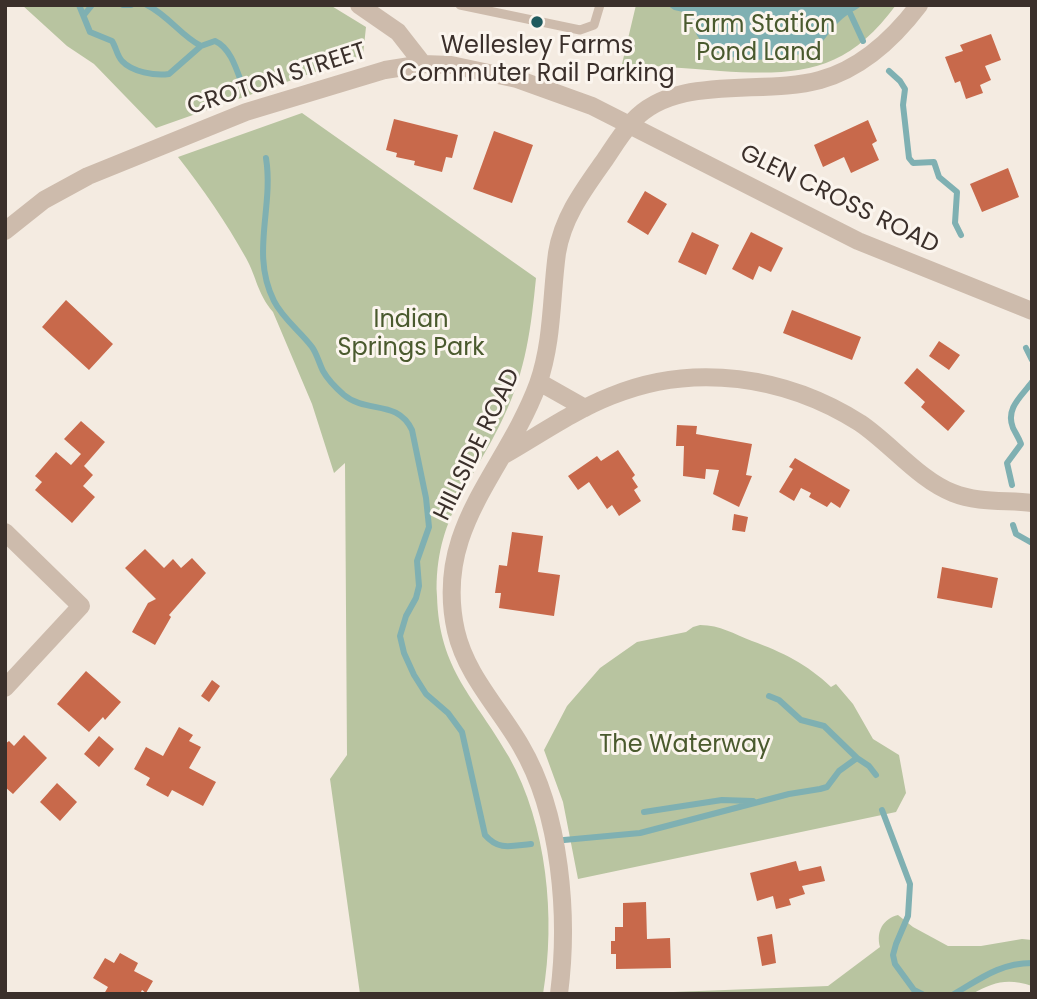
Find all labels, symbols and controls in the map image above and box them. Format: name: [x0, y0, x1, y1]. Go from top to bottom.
park label: Farm Station Pond Land: [683, 12, 835, 68]
marker: Wellesley Farms Commuter Rail Parking: [529, 14, 545, 30]
place label: Wellesley Farms Commuter Rail Parking: [399, 33, 675, 89]
street label: CROTON STREET: [184, 38, 370, 122]
street label: GLEN CROSS ROAD: [735, 139, 943, 261]
park label: Indian Springs Park: [337, 307, 485, 363]
street label: HILLSIDE ROAD: [429, 364, 527, 526]
park label: The Waterway: [599, 732, 771, 760]

